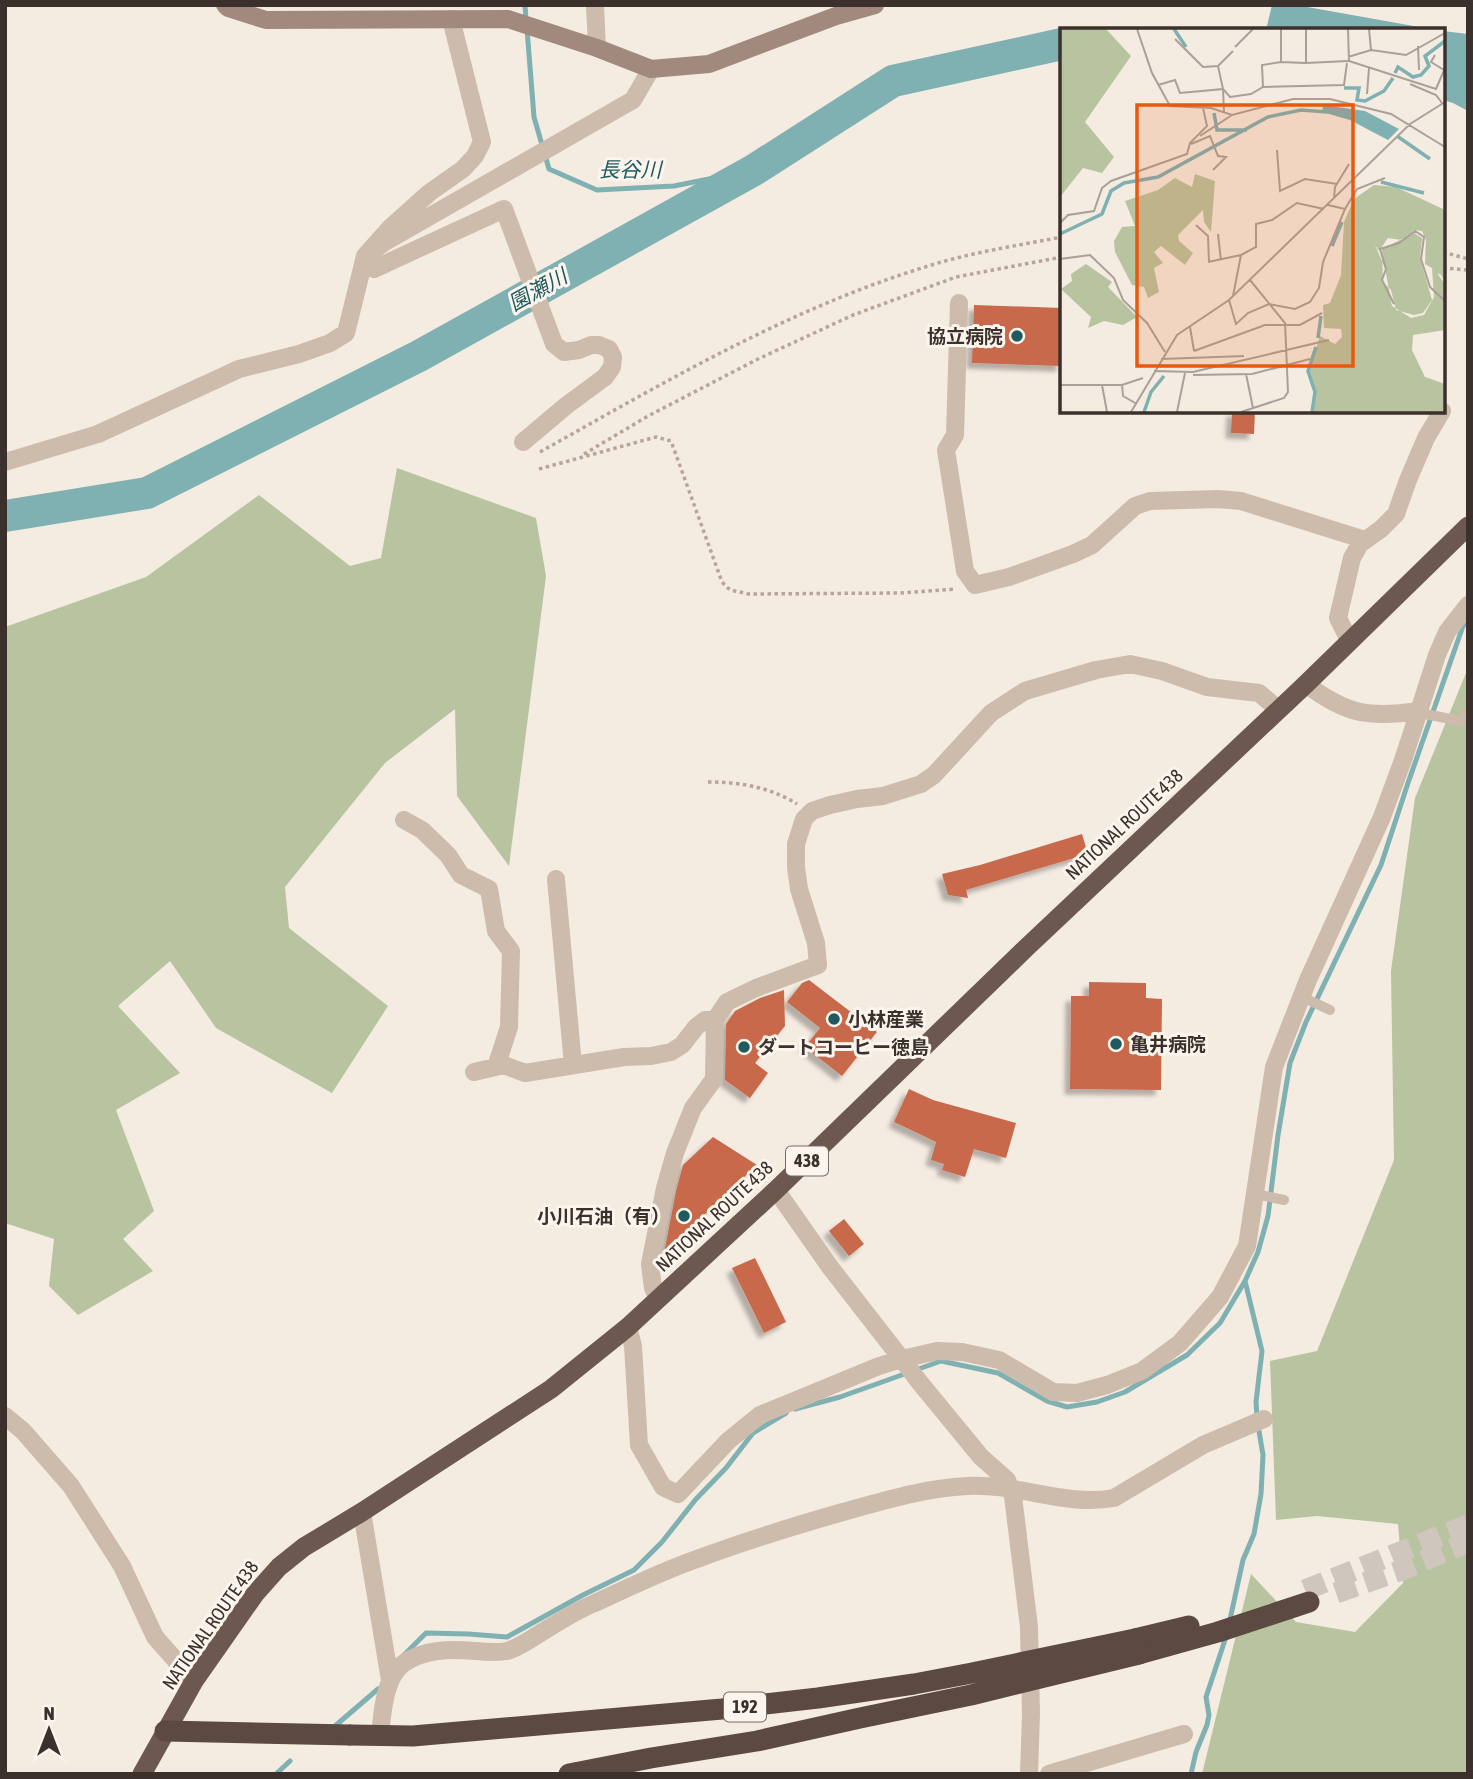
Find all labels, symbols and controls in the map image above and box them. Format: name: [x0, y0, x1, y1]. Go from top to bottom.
inset map: [1060, 28, 1445, 413]
water label: 長谷川: [599, 157, 663, 181]
water label: 園瀬川: [504, 262, 573, 315]
place label: 協立病院: [927, 325, 1003, 347]
marker: 協立病院: [1009, 328, 1025, 344]
street label: NATIONAL ROUTE 438: [1061, 764, 1187, 884]
place label: 小林産業: [848, 1008, 924, 1030]
marker: 小林産業: [826, 1011, 842, 1027]
place label: 亀井病院: [1130, 1033, 1206, 1055]
place label: ダートコーヒー徳島: [758, 1036, 929, 1058]
marker: 亀井病院: [1108, 1036, 1124, 1052]
marker: ダートコーヒー徳島: [736, 1039, 752, 1055]
road number: 438: [786, 1146, 828, 1176]
street label: NATIONAL ROUTE 438: [651, 1156, 777, 1276]
place label: 小川石油（有）: [537, 1205, 670, 1227]
marker: 小川石油（有）: [676, 1208, 692, 1224]
street label: NATIONAL ROUTE 438: [157, 1556, 263, 1694]
road number: 192: [724, 1692, 766, 1722]
north arrow: [14, 1695, 84, 1765]
text: N: [43, 1702, 55, 1724]

